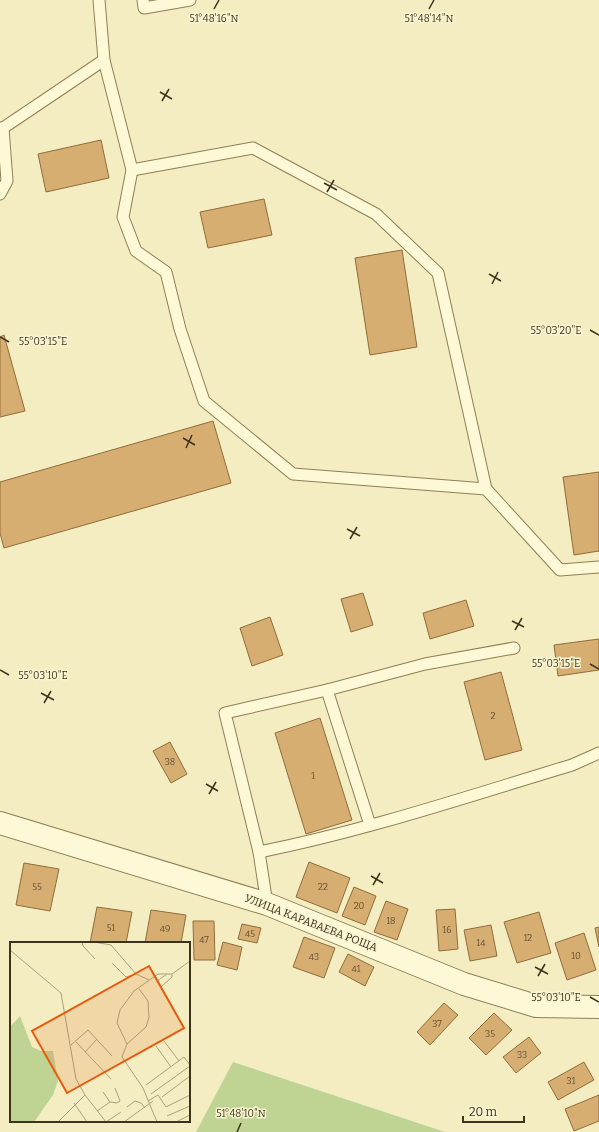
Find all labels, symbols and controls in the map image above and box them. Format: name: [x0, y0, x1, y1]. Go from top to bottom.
text: 51°48'16"N: [190, 13, 239, 25]
text: 51°48'14"N: [405, 13, 454, 25]
text: 55°03'20"E: [530, 325, 582, 337]
text: 55°03'15"E: [19, 336, 67, 348]
text: 55°03'15"E: [532, 658, 580, 670]
text: 55°03'10"E: [18, 670, 68, 682]
house number: 2: [491, 711, 496, 721]
house number: 38: [165, 757, 175, 767]
house number: 1: [311, 771, 315, 781]
house number: 55: [32, 882, 42, 892]
house number: 22: [318, 882, 328, 892]
street label: УЛИЦА КАРАВАЕВА РОЩА: [243, 892, 379, 954]
house number: 20: [354, 901, 365, 911]
house number: 18: [386, 916, 396, 926]
house number: 51: [107, 923, 116, 933]
house number: 49: [160, 924, 170, 934]
house number: 16: [443, 925, 451, 935]
house number: 45: [245, 929, 255, 939]
house number: 12: [524, 933, 532, 943]
house number: 47: [199, 935, 209, 945]
house number: 14: [477, 938, 486, 948]
inset map: [10, 942, 190, 1122]
house number: 10: [571, 951, 581, 961]
house number: 43: [309, 952, 319, 962]
house number: 41: [352, 964, 361, 974]
text: 55°03'10"E: [531, 992, 581, 1004]
house number: 37: [432, 1019, 442, 1029]
house number: 35: [485, 1029, 495, 1039]
house number: 33: [517, 1050, 527, 1060]
house number: 31: [567, 1076, 576, 1086]
scale bar: [463, 1098, 524, 1124]
text: 20 m: [469, 1105, 498, 1119]
text: 51°48'10"N: [216, 1108, 266, 1120]

